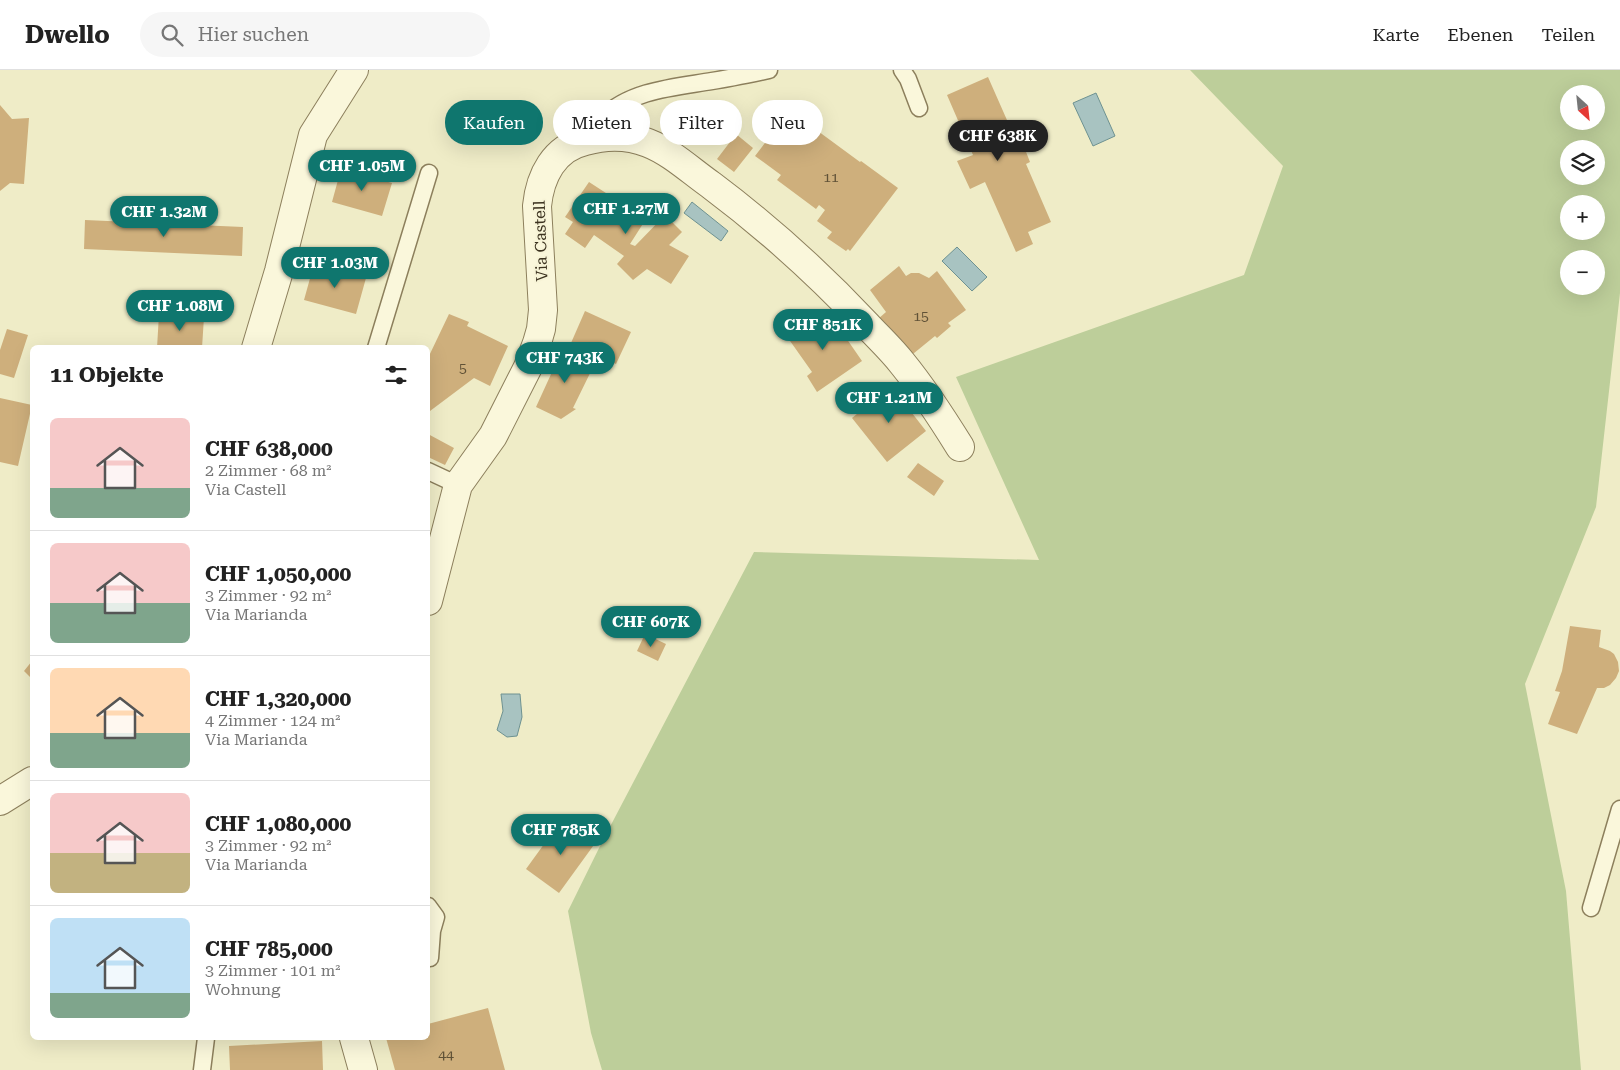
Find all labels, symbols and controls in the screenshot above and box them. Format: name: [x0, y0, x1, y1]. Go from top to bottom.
search box: [140, 12, 490, 57]
text: Dwello: [25, 21, 110, 49]
icon: search: [158, 21, 186, 49]
text: Hier suchen: [198, 23, 309, 46]
text: Karte: [1373, 24, 1419, 45]
text: Ebenen: [1447, 24, 1513, 45]
text: Teilen: [1541, 24, 1595, 45]
north arrow: [1560, 85, 1605, 130]
map controls: [1560, 85, 1605, 295]
chip: Kaufen: [445, 100, 543, 145]
chip: Mieten: [553, 100, 650, 145]
chip: Filter: [660, 100, 742, 145]
chip: Neu: [752, 100, 823, 145]
pin: CHF 638K: [946, 119, 1050, 162]
text: CHF 638K: [959, 126, 1037, 145]
button: layers: [1560, 140, 1605, 185]
pin: CHF 1.05M: [305, 150, 419, 192]
text: CHF 1.05M: [319, 156, 405, 175]
house number: 11: [823, 169, 839, 185]
pin: CHF 1.27M: [569, 192, 683, 235]
button: +: [1560, 195, 1605, 240]
pin: CHF 1.32M: [107, 196, 221, 238]
text: CHF 1.27M: [583, 199, 669, 218]
street label: Via Castell: [530, 200, 551, 282]
text: CHF 1.32M: [121, 202, 207, 221]
pin: CHF 1.03M: [278, 246, 392, 289]
button: −: [1560, 250, 1605, 295]
text: CHF 1.03M: [292, 253, 378, 272]
pin: CHF 1.08M: [123, 290, 237, 332]
text: CHF 1.08M: [137, 296, 223, 315]
pin: CHF 851K: [771, 308, 875, 351]
house number: 15: [913, 308, 929, 324]
text: CHF 851K: [784, 315, 862, 334]
pin: CHF 743K: [513, 342, 617, 384]
text: CHF 743K: [526, 348, 604, 367]
house number: 5: [459, 360, 467, 376]
icon: filters: [382, 361, 410, 389]
text: 11 Objekte: [50, 363, 164, 387]
pin: CHF 1.21M: [832, 382, 946, 424]
text: CHF 1.21M: [846, 388, 932, 407]
text: CHF 638,000: [205, 437, 333, 461]
icon: home: [90, 438, 150, 498]
text: 2 Zimmer · 68 m²: [205, 461, 332, 480]
text: Via Castell: [205, 480, 286, 499]
text: CHF 1,050,000: [205, 562, 351, 586]
icon: home: [90, 563, 150, 623]
text: 3 Zimmer · 92 m²: [205, 586, 332, 605]
text: Via Marianda: [205, 605, 307, 624]
pin: CHF 607K: [599, 606, 703, 648]
text: CHF 607K: [612, 612, 690, 631]
text: CHF 1,320,000: [205, 687, 351, 711]
icon: home: [90, 688, 150, 748]
text: 4 Zimmer · 124 m²: [205, 711, 340, 730]
text: Via Marianda: [205, 730, 307, 749]
text: CHF 1,080,000: [205, 812, 351, 836]
icon: home: [90, 813, 150, 873]
pin: CHF 785K: [509, 814, 613, 856]
text: CHF 785K: [522, 820, 600, 839]
text: 3 Zimmer · 92 m²: [205, 836, 332, 855]
text: Via Marianda: [205, 855, 307, 874]
text: CHF 785,000: [205, 937, 333, 961]
icon: home: [90, 938, 150, 998]
text: 3 Zimmer · 101 m²: [205, 961, 340, 980]
text: Wohnung: [205, 980, 280, 999]
house number: 44: [438, 1046, 454, 1062]

